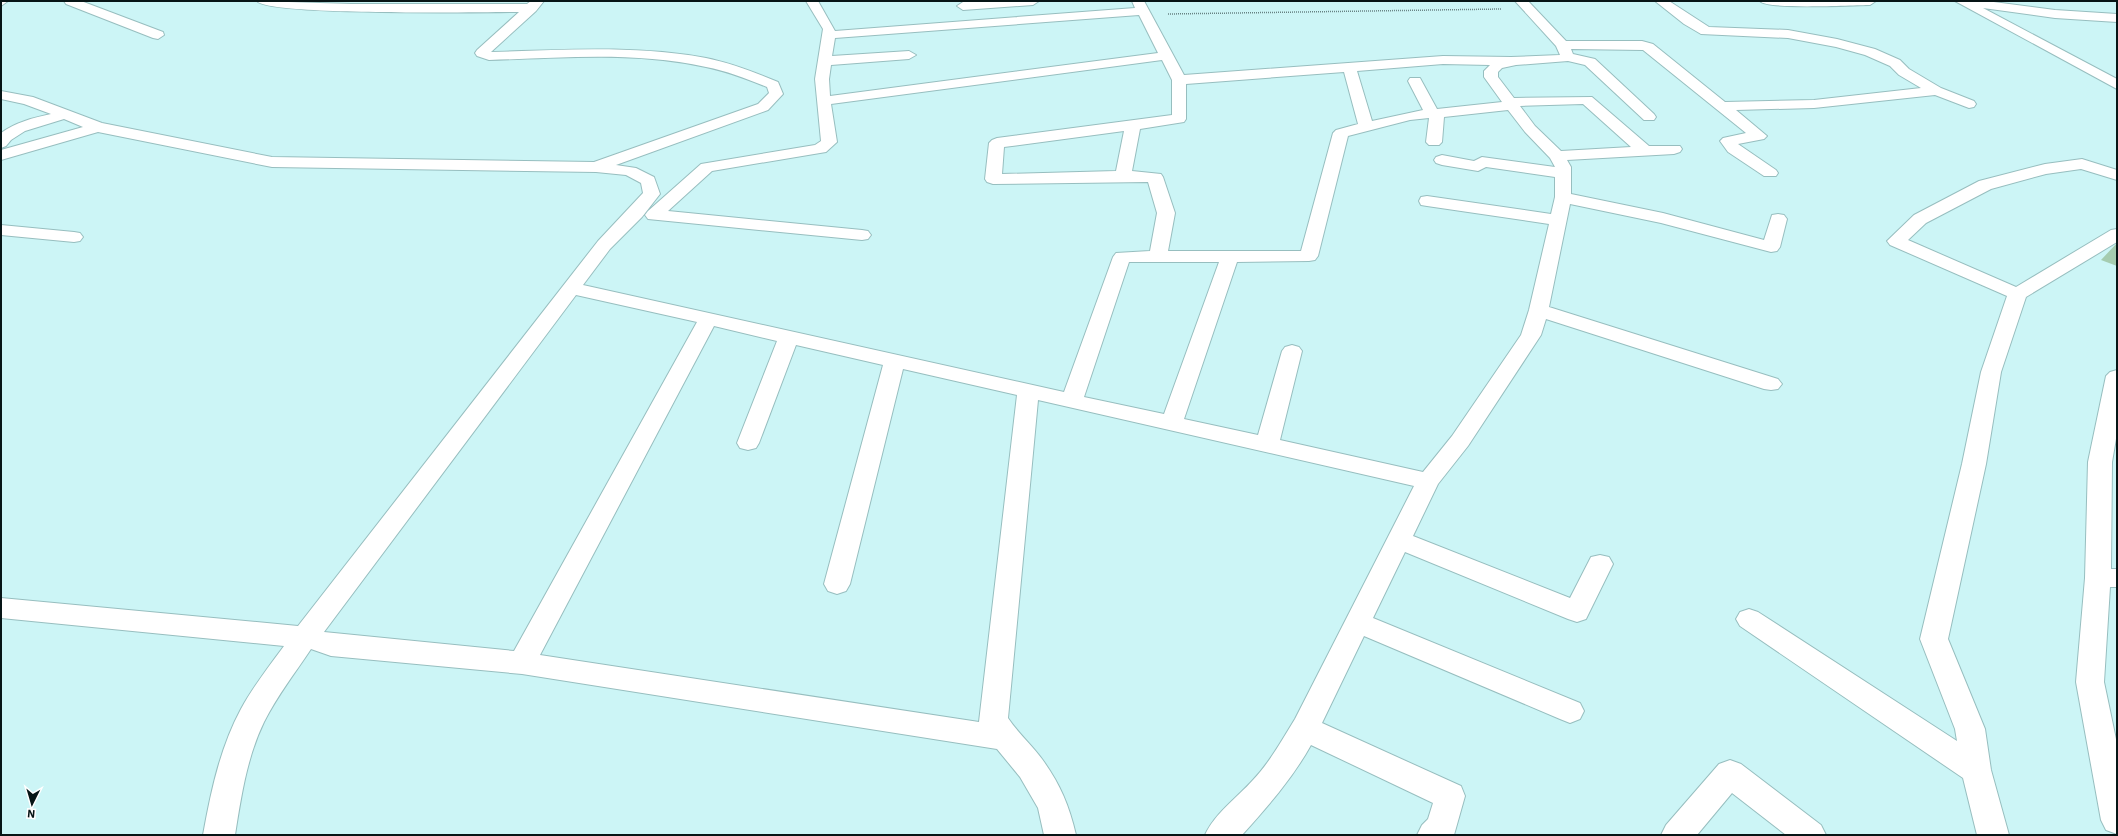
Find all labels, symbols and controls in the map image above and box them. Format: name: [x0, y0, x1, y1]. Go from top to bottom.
north arrow: [12, 784, 52, 824]
text: N: [27, 807, 36, 821]

